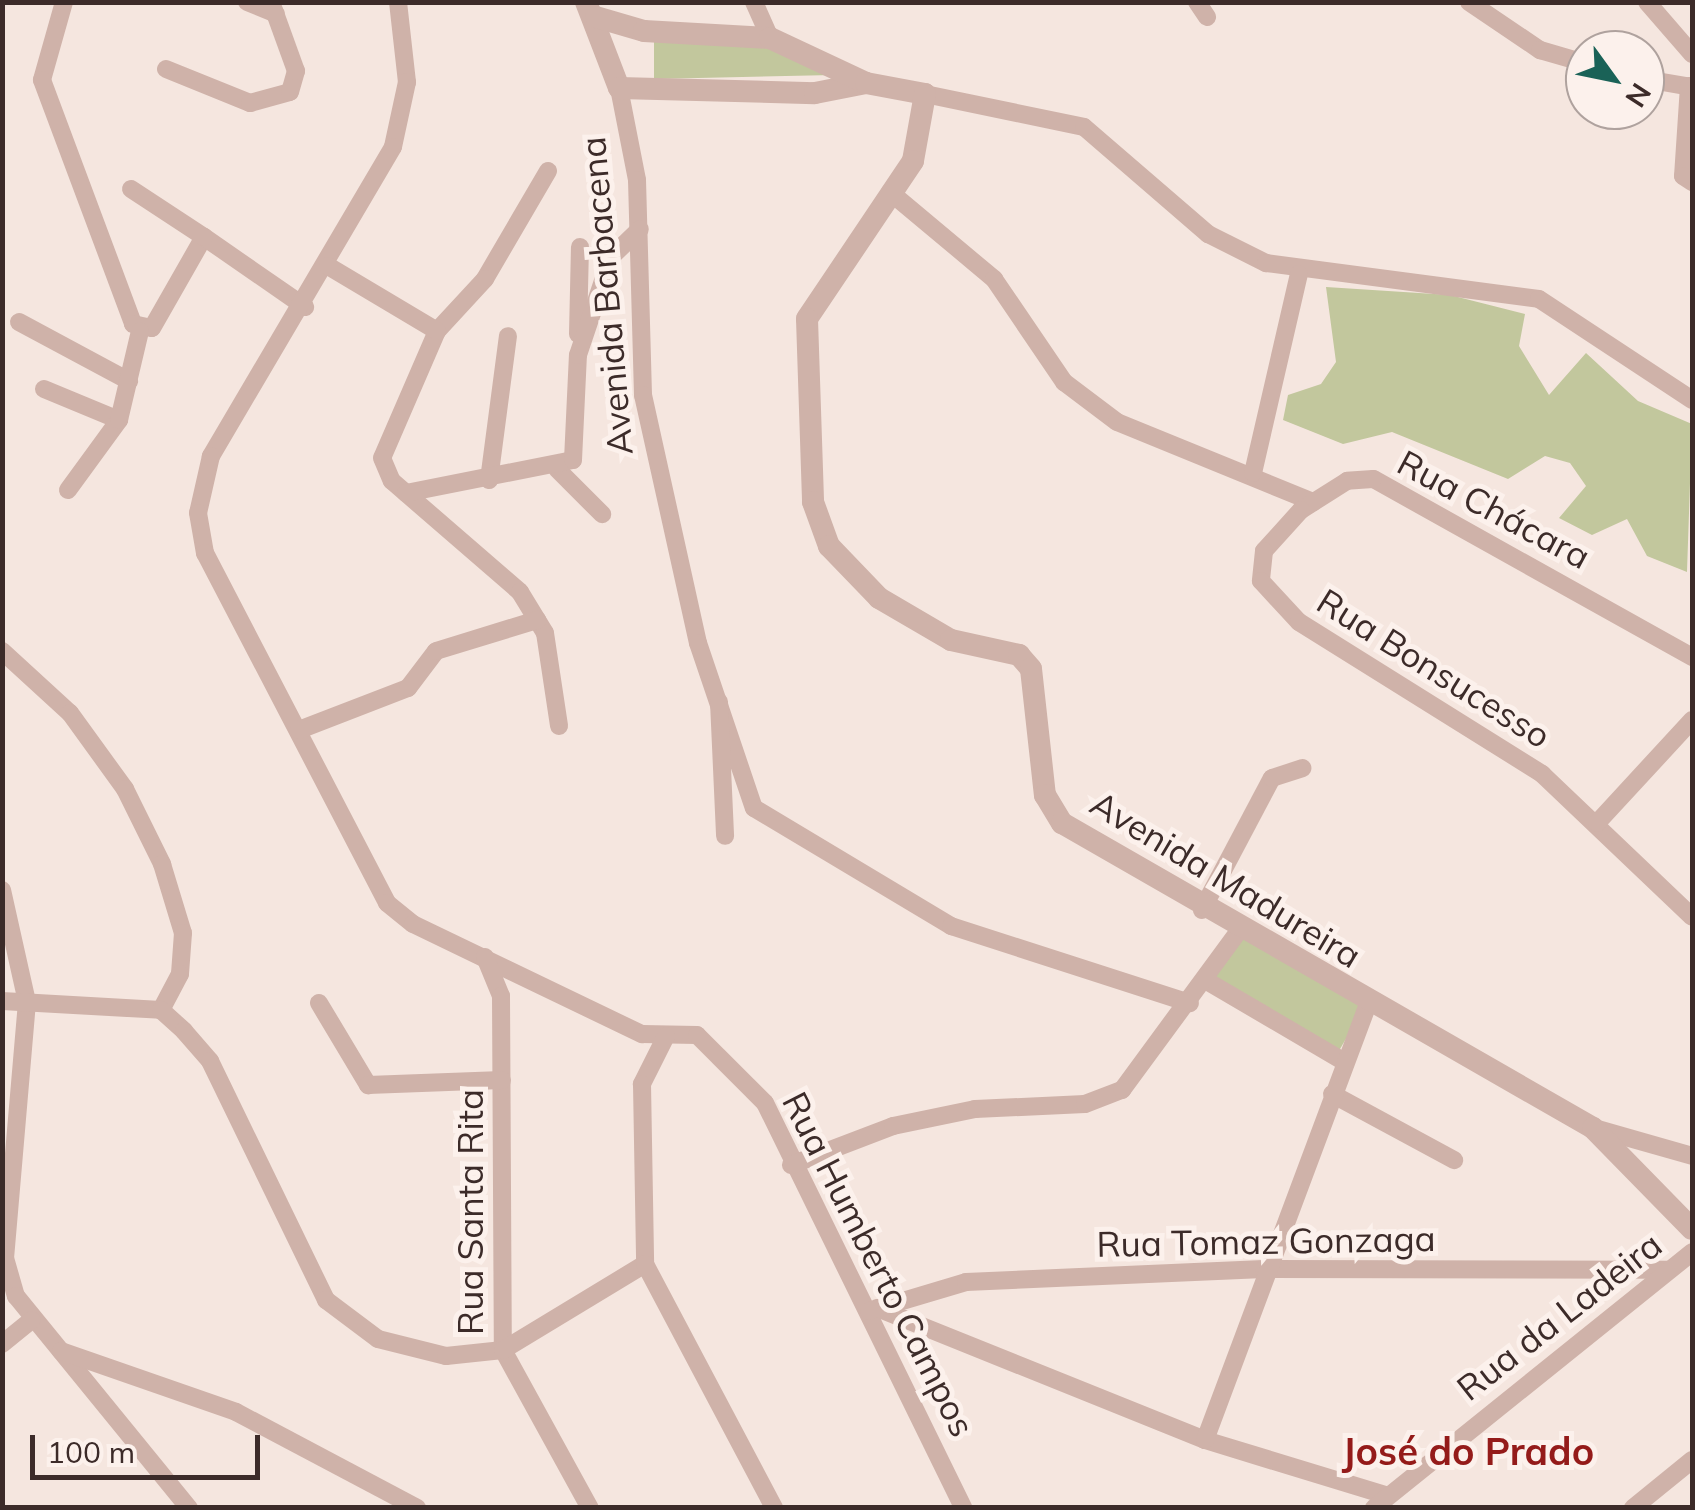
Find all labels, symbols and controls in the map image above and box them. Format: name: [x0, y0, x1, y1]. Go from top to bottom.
north arrow: [1565, 30, 1665, 130]
text: N: [1618, 77, 1659, 114]
street label: Avenida Barbacena: [571, 135, 641, 457]
street label: Rua Chácara: [1391, 441, 1597, 577]
street label: Rua Bonsucesso: [1310, 579, 1558, 757]
street label: Avenida Madureira: [1083, 782, 1369, 976]
street label: Rua Humberto Campos: [774, 1085, 984, 1443]
street label: Rua Santa Rita: [449, 1089, 491, 1335]
street label: Rua Tomaz Gonzaga: [1096, 1217, 1436, 1265]
street label: Rua da Ladeira: [1448, 1223, 1670, 1409]
scale bar: [35, 1415, 265, 1477]
district label: José do Prado: [1342, 1429, 1594, 1475]
text: 100 m: [47, 1433, 135, 1471]

